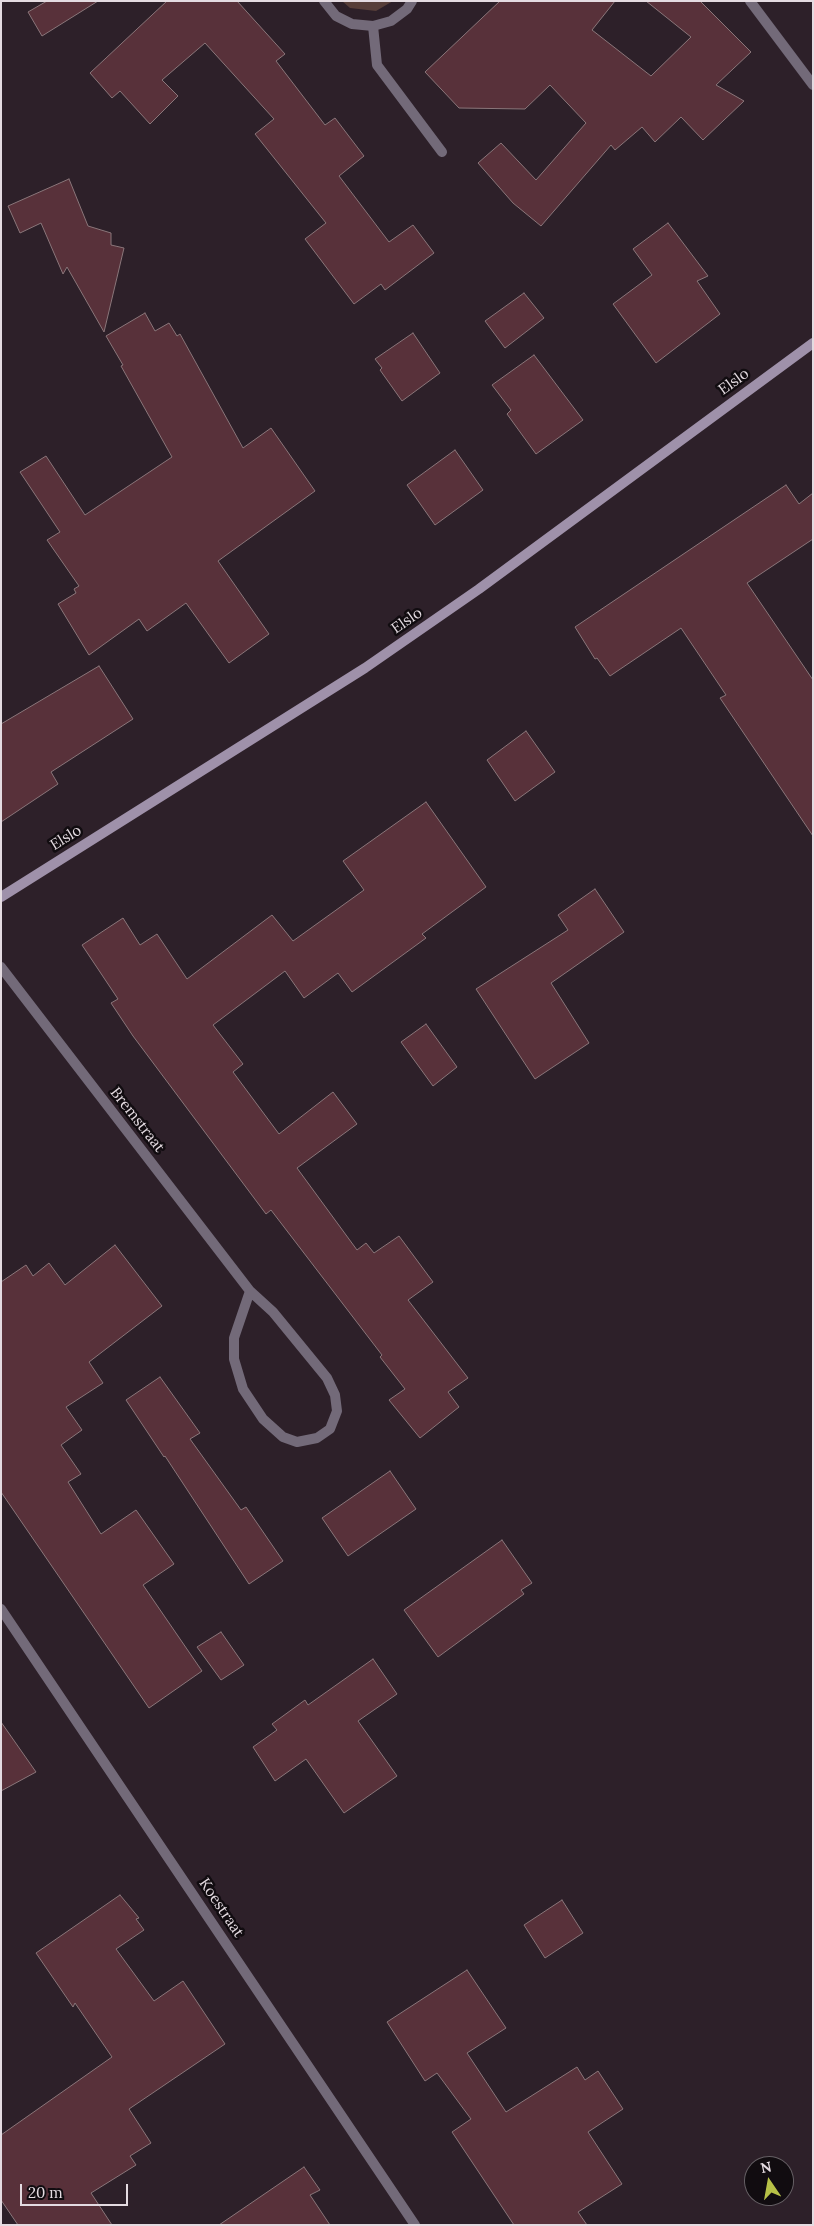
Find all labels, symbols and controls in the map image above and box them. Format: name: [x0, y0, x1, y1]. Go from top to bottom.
street label: Elslo: [715, 365, 753, 399]
street label: Elslo: [388, 604, 426, 638]
street label: Elslo: [47, 822, 85, 854]
street label: Bremstraat: [106, 1084, 168, 1156]
street label: Koestraat: [195, 1875, 247, 1941]
north arrow: [744, 2156, 794, 2206]
text: N: [759, 2157, 773, 2177]
scale bar: [22, 2174, 130, 2206]
text: 20 m: [28, 2183, 63, 2202]

